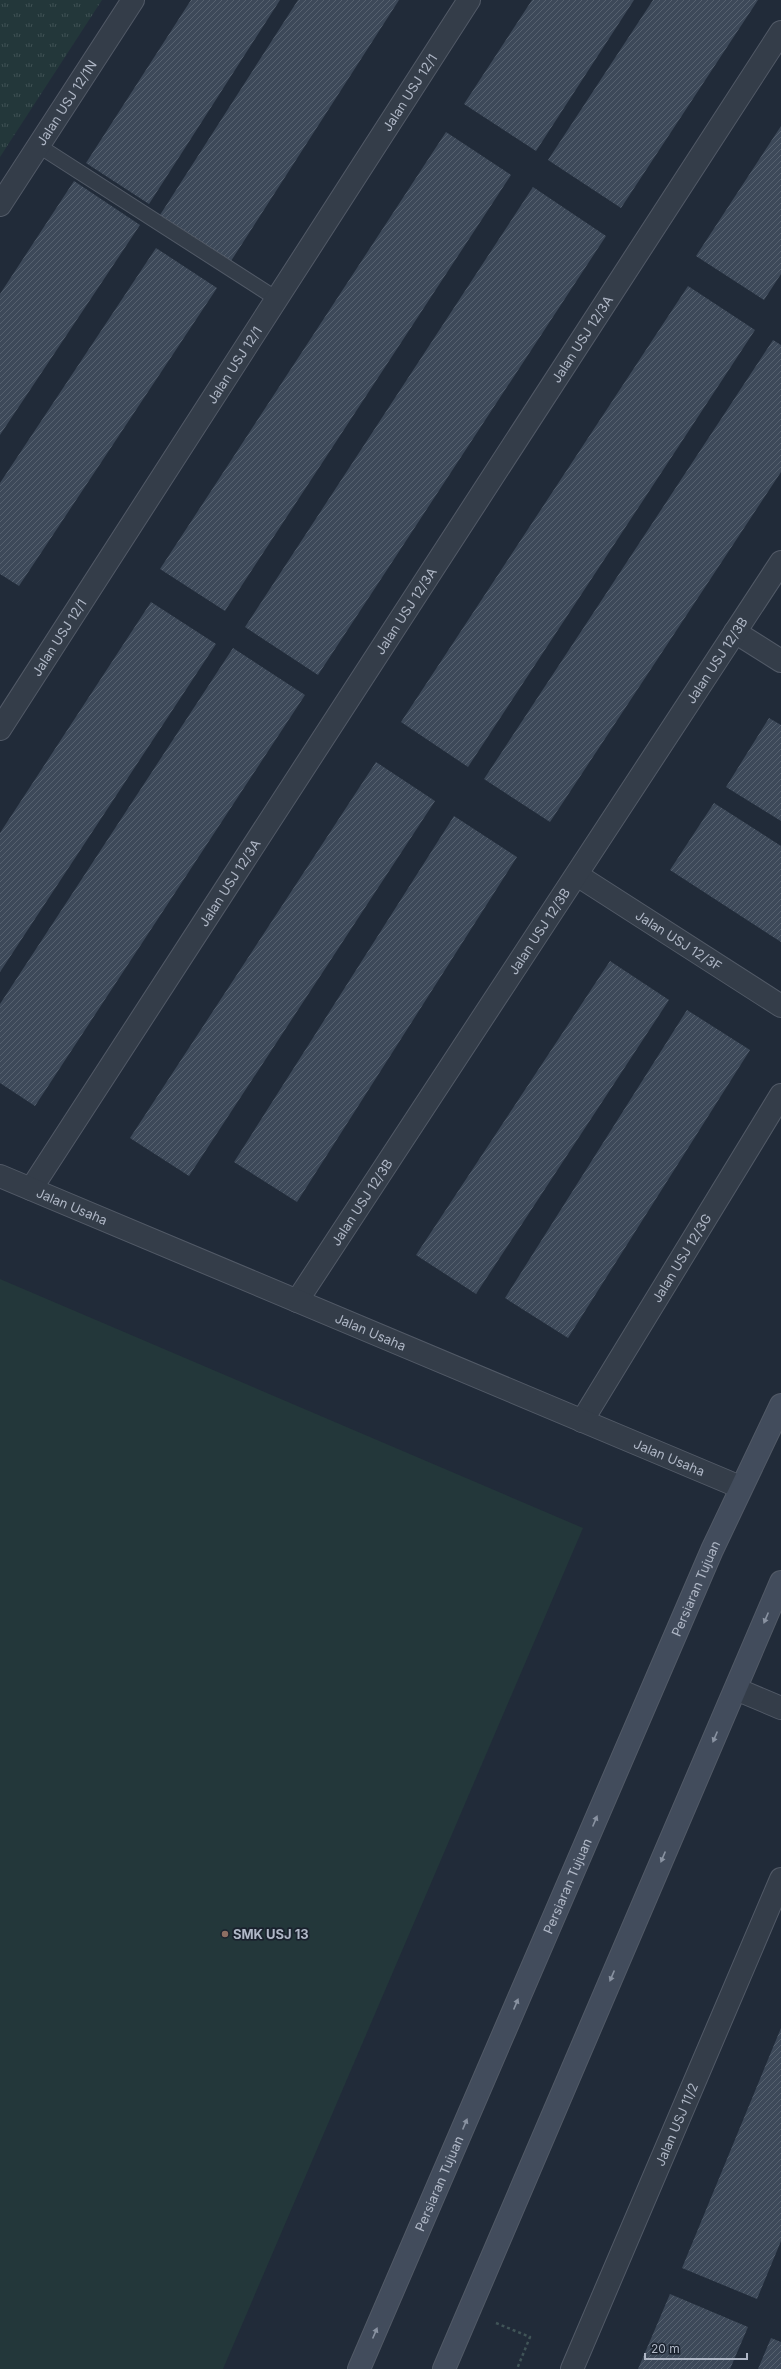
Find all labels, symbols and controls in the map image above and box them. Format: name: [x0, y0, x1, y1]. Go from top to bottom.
street label: Jalan USJ 12/1: [379, 51, 440, 134]
street label: Jalan USJ 12/1N: [33, 57, 100, 148]
street label: Jalan USJ 12/3A: [548, 292, 616, 386]
street label: Jalan USJ 12/1: [204, 323, 265, 407]
street label: Jalan USJ 12/3A: [372, 564, 440, 657]
street label: Jalan USJ 12/1: [28, 596, 90, 679]
street label: Jalan USJ 12/3B: [683, 614, 751, 706]
street label: Jalan USJ 12/3A: [195, 836, 264, 929]
street label: Jalan USJ 12/3B: [505, 885, 573, 978]
street label: Jalan USJ 12/3F: [633, 907, 725, 974]
street label: Jalan USJ 12/3B: [328, 1156, 396, 1249]
street label: Jalan Usaha: [34, 1184, 110, 1228]
street label: Jalan USJ 12/3G: [648, 1211, 715, 1305]
street label: Jalan Usaha: [333, 1310, 408, 1354]
street label: Jalan Usaha: [631, 1435, 707, 1479]
street label: Persiaran Tujuan: [668, 1538, 723, 1639]
one-way arrow: [762, 1612, 768, 1624]
one-way arrow: [711, 1732, 717, 1744]
one-way arrow: [593, 1814, 599, 1826]
street label: Persiaran Tujuan: [540, 1836, 595, 1936]
one-way arrow: [660, 1851, 666, 1863]
place label: SMK USJ 13: [233, 1926, 309, 1942]
marker: SMK USJ 13: [220, 1929, 230, 1939]
one-way arrow: [609, 1971, 615, 1982]
one-way arrow: [514, 1998, 520, 2010]
street label: Jalan USJ 11/2: [652, 2080, 701, 2168]
one-way arrow: [462, 2118, 468, 2129]
street label: Persiaran Tujuan: [411, 2133, 467, 2234]
one-way arrow: [372, 2328, 378, 2339]
scale bar: [645, 2335, 747, 2361]
text: 20 m: [651, 2341, 680, 2356]

